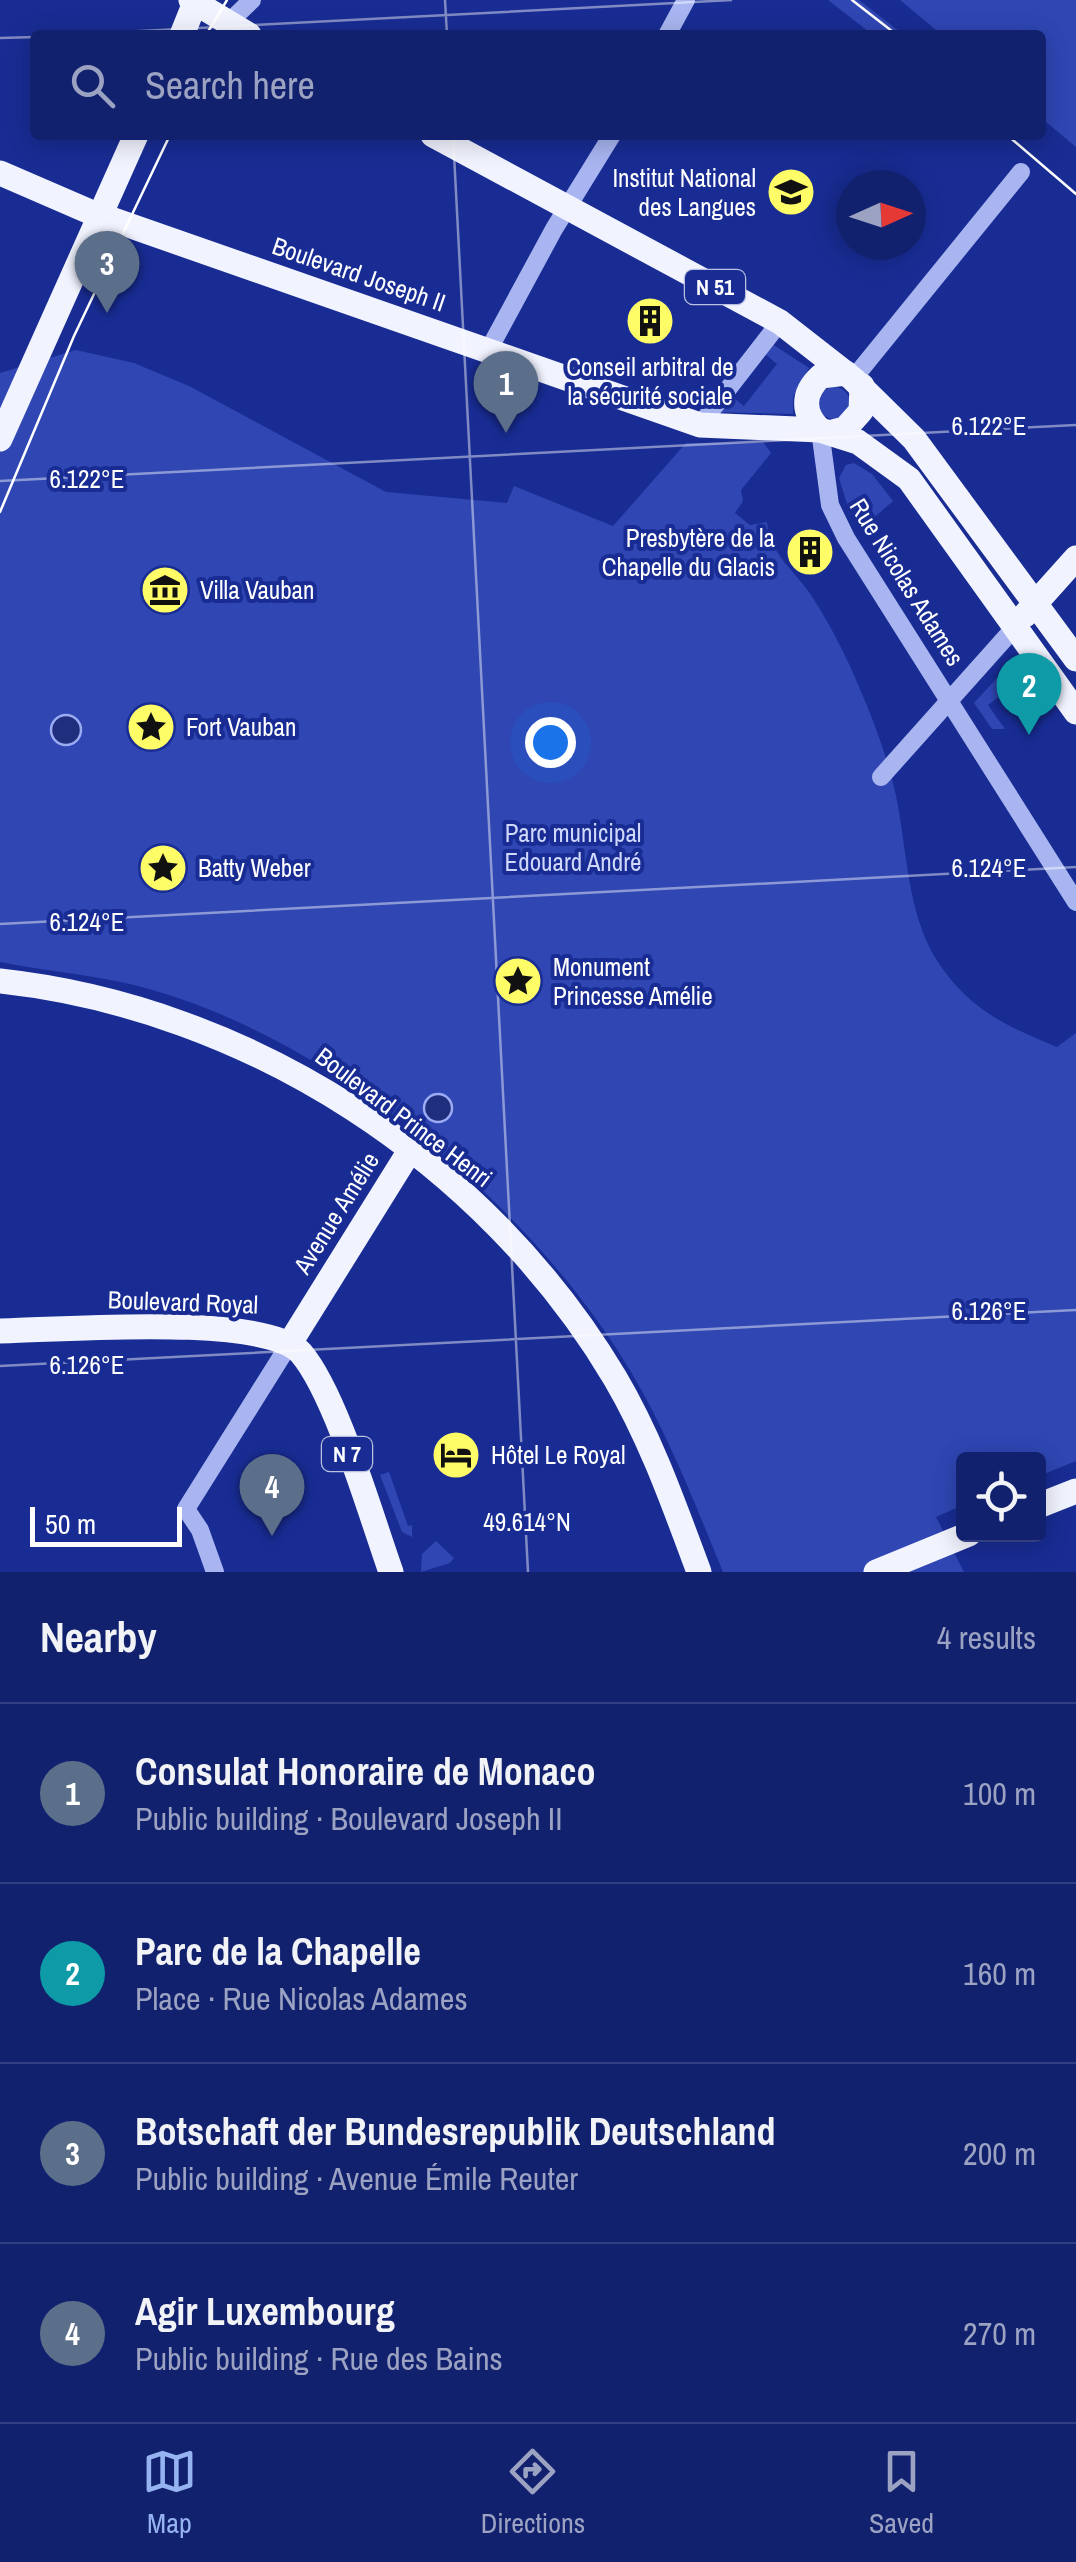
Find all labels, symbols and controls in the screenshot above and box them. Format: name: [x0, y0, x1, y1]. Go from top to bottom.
search box: [30, 30, 1046, 140]
icon: search: [65, 58, 120, 113]
text: Search here: [145, 60, 315, 111]
place label: Institut National des Langues: [612, 161, 756, 224]
school or university icon: Institut National des Langues: [765, 166, 817, 218]
north arrow: [836, 170, 926, 260]
street label: Boulevard Joseph II: [268, 228, 450, 320]
pin: 3: [74, 230, 140, 313]
road number: N 51: [685, 270, 745, 304]
building icon: Conseil arbitral de la sécurité sociale: [624, 295, 676, 347]
pin: 1: [474, 350, 538, 433]
place label: Conseil arbitral de la sécurité sociale: [566, 350, 734, 413]
text: 6.122°E: [952, 409, 1026, 443]
text: 6.122°E: [50, 462, 124, 496]
street label: Rue Nicolas Adames: [842, 492, 972, 672]
place label: Presbytère de la Chapelle du Glacis: [602, 521, 776, 584]
building icon: Presbytère de la Chapelle du Glacis: [784, 526, 836, 578]
museum icon: Villa Vauban: [139, 564, 191, 616]
place label: Villa Vauban: [200, 573, 314, 607]
pin: 2: [996, 652, 1062, 735]
place icon: Fort Vauban: [125, 701, 177, 753]
place label: Fort Vauban: [186, 710, 296, 744]
your location: [525, 717, 576, 768]
park label: Parc municipal Edouard André: [505, 816, 641, 879]
place icon: Batty Weber: [137, 842, 189, 894]
place label: Batty Weber: [198, 851, 311, 885]
text: 6.124°E: [952, 851, 1026, 885]
text: 6.124°E: [50, 905, 124, 939]
place label: Monument Princesse Amélie: [553, 950, 713, 1013]
place icon: Monument Princesse Amélie: [492, 955, 544, 1007]
street label: Boulevard Prince Henri: [309, 1039, 499, 1195]
street label: Avenue Amélie: [285, 1146, 387, 1281]
street label: Boulevard Royal: [107, 1282, 259, 1322]
text: 6.126°E: [952, 1294, 1026, 1328]
text: 6.126°E: [50, 1348, 124, 1382]
hotel icon: Hôtel Le Royal: [430, 1429, 482, 1481]
road number: N 7: [322, 1437, 372, 1471]
place label: Hôtel Le Royal: [491, 1438, 625, 1472]
map controls: [956, 1452, 1046, 1542]
button: locate: [956, 1452, 1046, 1542]
pin: 4: [240, 1454, 304, 1536]
scale bar: [30, 1502, 182, 1546]
text: 50 m: [45, 1505, 96, 1543]
text: 49.614°N: [483, 1505, 571, 1539]
text: Nearby: [40, 1609, 157, 1665]
text: 4 results: [937, 1616, 1036, 1659]
text: Consulat Honoraire de Monaco: [135, 1746, 596, 1797]
text: 1: [65, 1772, 80, 1815]
text: 100 m: [963, 1772, 1036, 1815]
text: Public building · Boulevard Joseph II: [135, 1797, 562, 1840]
text: Parc de la Chapelle: [135, 1926, 421, 1977]
text: 2: [65, 1952, 80, 1995]
text: 160 m: [963, 1952, 1036, 1995]
text: Place · Rue Nicolas Adames: [135, 1977, 468, 2020]
text: Botschaft der Bundesrepublik Deutschland: [135, 2106, 776, 2157]
text: 3: [65, 2132, 80, 2175]
text: 200 m: [963, 2132, 1036, 2175]
text: Public building · Avenue Émile Reuter: [135, 2157, 578, 2200]
text: Agir Luxembourg: [135, 2286, 395, 2337]
text: 4: [65, 2312, 80, 2355]
text: 270 m: [963, 2312, 1036, 2355]
text: Public building · Rue des Bains: [135, 2337, 503, 2380]
tab: Map: [142, 2444, 197, 2542]
tab: Directions: [481, 2444, 585, 2542]
tab: Saved: [869, 2444, 934, 2542]

